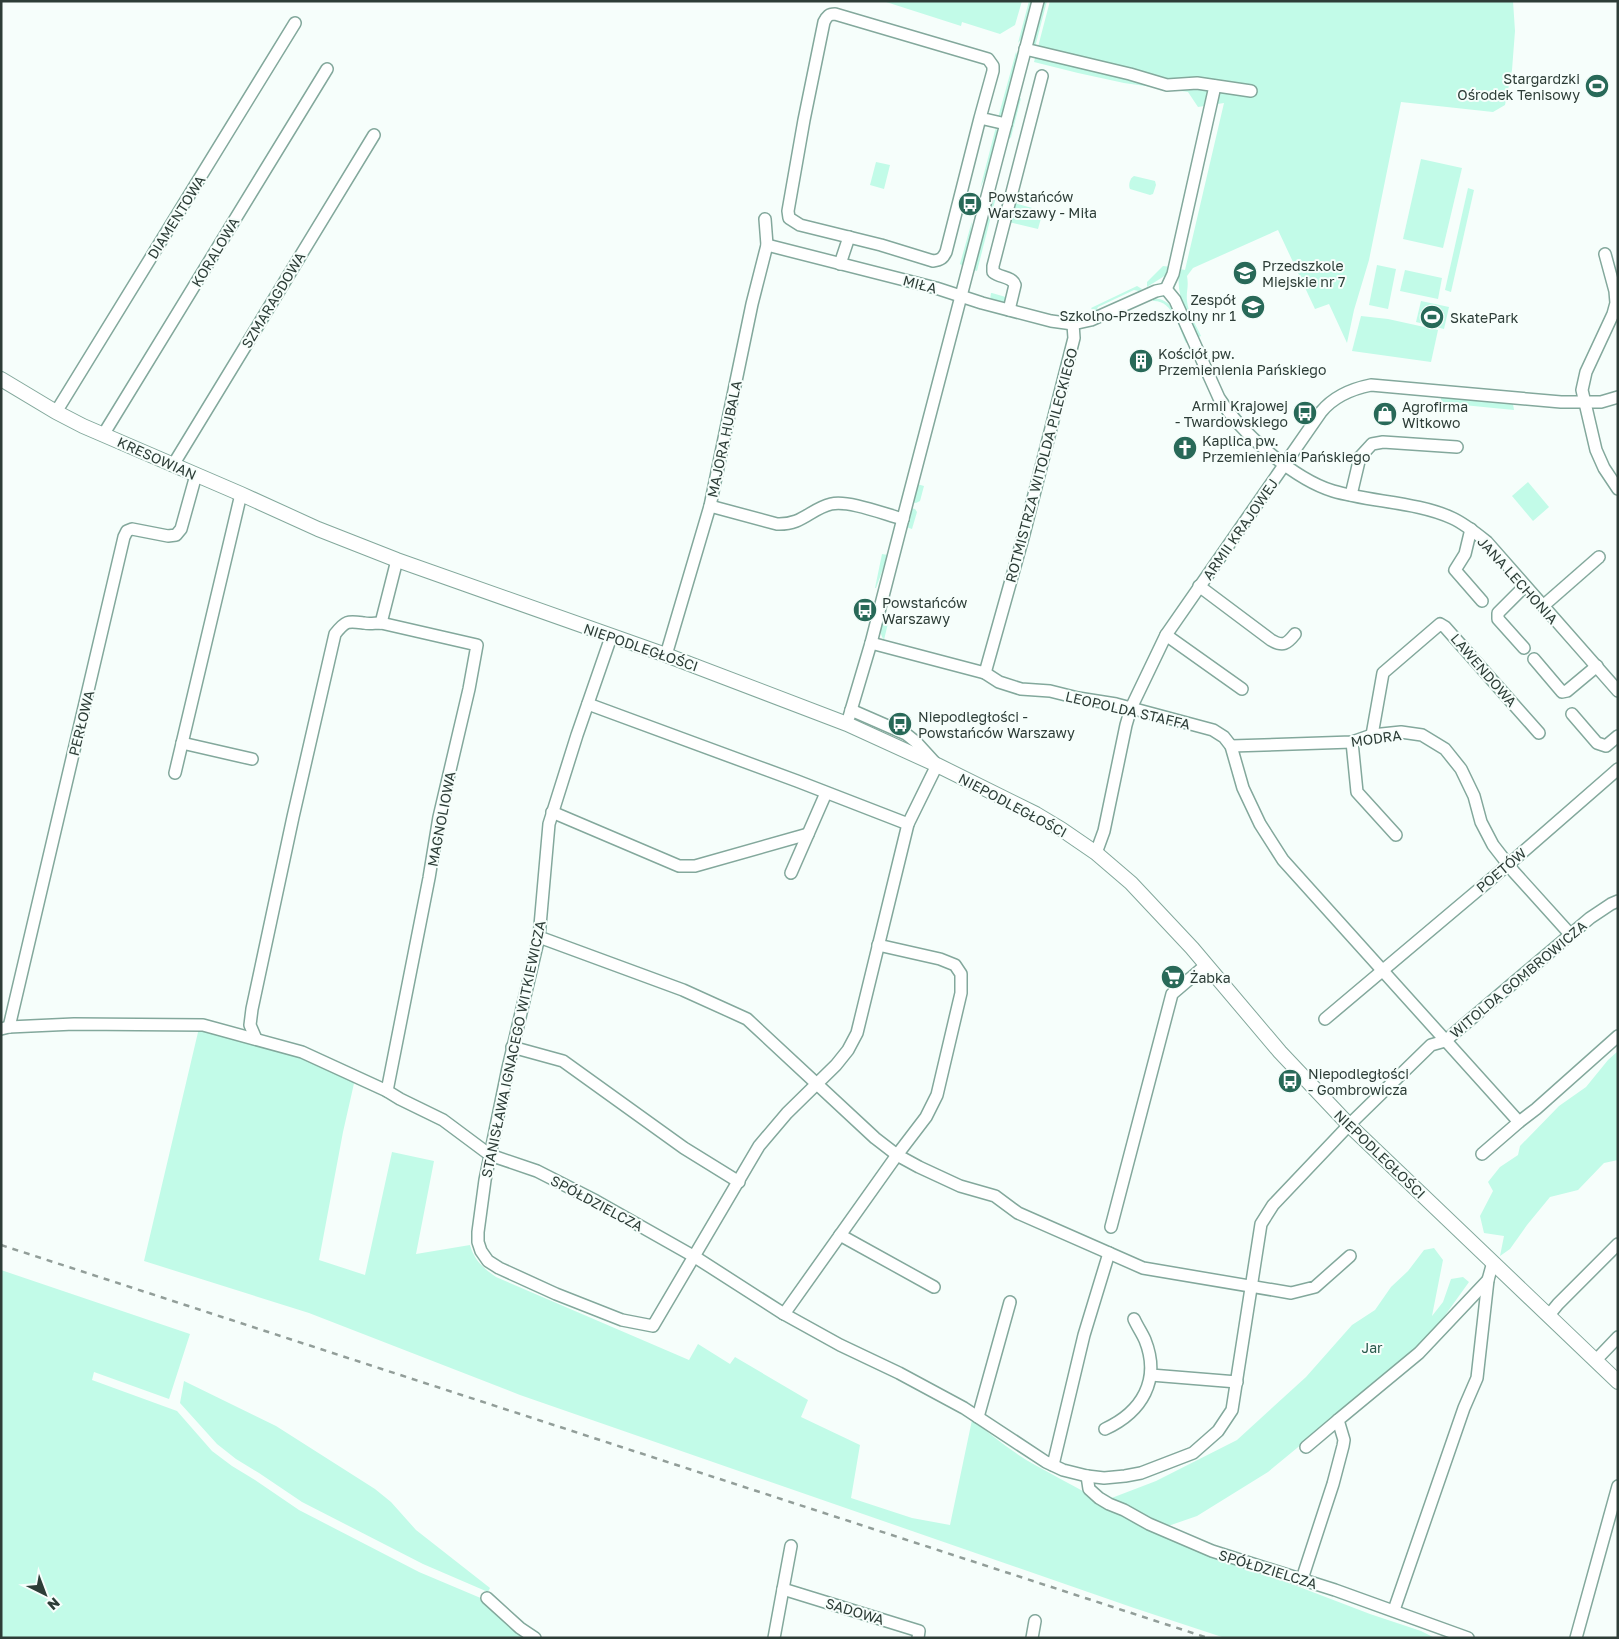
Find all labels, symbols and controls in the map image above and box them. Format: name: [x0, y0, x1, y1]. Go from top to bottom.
place label: Stargardzki Ośrodek Tenisowy: [1457, 70, 1580, 103]
sports icon: Stargardzki Ośrodek Tenisowy: [1584, 73, 1610, 99]
street label: DIAMENTOWA: [144, 172, 209, 262]
place label: Powstańców Warszawy - Miła: [988, 188, 1097, 221]
bus stop icon: Powstańców Warszawy - Miła: [957, 191, 983, 217]
street label: KORALOWA: [188, 214, 243, 290]
street label: SZMARAGDOWA: [238, 248, 309, 351]
place label: Przedszkole Miejskie nr 7: [1262, 257, 1345, 290]
school or university icon: Przedszkole Miejskie nr 7: [1232, 260, 1258, 286]
street label: MIŁA: [901, 271, 939, 297]
place label: Zespół Szkolno-Przedszkolny nr 1: [1059, 291, 1236, 324]
school or university icon: Zespół Szkolno-Przedszkolny nr 1: [1240, 294, 1266, 320]
sports icon: SkatePark: [1419, 304, 1445, 330]
place label: SkatePark: [1450, 309, 1519, 326]
place label: Kościół pw. Przemienienia Pańskiego: [1158, 345, 1326, 378]
street label: ROTMISTRZA WITOLDA PILECKIEGO: [1001, 346, 1081, 584]
building icon: Kościół pw. Przemienienia Pańskiego: [1128, 348, 1154, 374]
street label: MAJORA HUBALA: [703, 378, 745, 499]
place label: Armii Krajowej - Twardowskiego: [1175, 397, 1288, 430]
place label: Agrofirma Witkowo: [1402, 398, 1468, 431]
bus stop icon: Armii Krajowej - Twardowskiego: [1292, 400, 1318, 426]
shop icon: Agrofirma Witkowo: [1372, 401, 1398, 427]
place label: Kaplica pw. Przemienienia Pańskiego: [1202, 432, 1370, 465]
street label: KRESOWIAN: [115, 433, 199, 483]
church icon: Kaplica pw. Przemienienia Pańskiego: [1172, 435, 1198, 461]
street label: ARMII KRAJOWEJ: [1199, 475, 1281, 583]
street label: JANA LECHONIA: [1474, 533, 1562, 628]
place label: Powstańców Warszawy: [882, 594, 967, 627]
bus stop icon: Powstańców Warszawy: [852, 597, 878, 623]
street label: NIEPODLEGŁOŚCI: [581, 619, 701, 675]
street label: LAWENDOWA: [1448, 630, 1521, 711]
street label: LEOPOLDA STAFFA: [1064, 687, 1193, 733]
street label: PERŁOWA: [65, 688, 97, 758]
place label: Niepodległości - Powstańców Warszawy: [918, 708, 1075, 741]
bus stop icon: Niepodległości - Powstańców Warszawy: [887, 711, 913, 737]
street label: MODRA: [1350, 726, 1403, 750]
street label: MAGNOLIOWA: [423, 769, 459, 868]
street label: NIEPODLEGŁOŚCI: [956, 769, 1070, 841]
street label: POETÓW: [1472, 844, 1530, 896]
street label: WITOLDA GOMBROWICZA: [1446, 916, 1590, 1041]
street label: STANISŁAWA IGNACEGO WITKIEWICZA: [477, 918, 549, 1179]
supermarket icon: Żabka: [1160, 964, 1186, 990]
place label: Żabka: [1190, 969, 1231, 986]
place label: Niepodległości - Gombrowicza: [1308, 1065, 1409, 1098]
bus stop icon: Niepodległości - Gombrowicza: [1277, 1068, 1303, 1094]
street label: NIEPODLEGŁOŚCI: [1331, 1106, 1429, 1202]
street label: SPÓŁDZIELCZA: [548, 1171, 647, 1235]
park label: Jar: [1361, 1339, 1383, 1356]
street label: SPÓŁDZIELCZA: [1217, 1546, 1320, 1592]
north arrow: [20, 1569, 70, 1619]
text: N: [44, 1594, 64, 1614]
street label: SADOWA: [824, 1594, 887, 1628]

